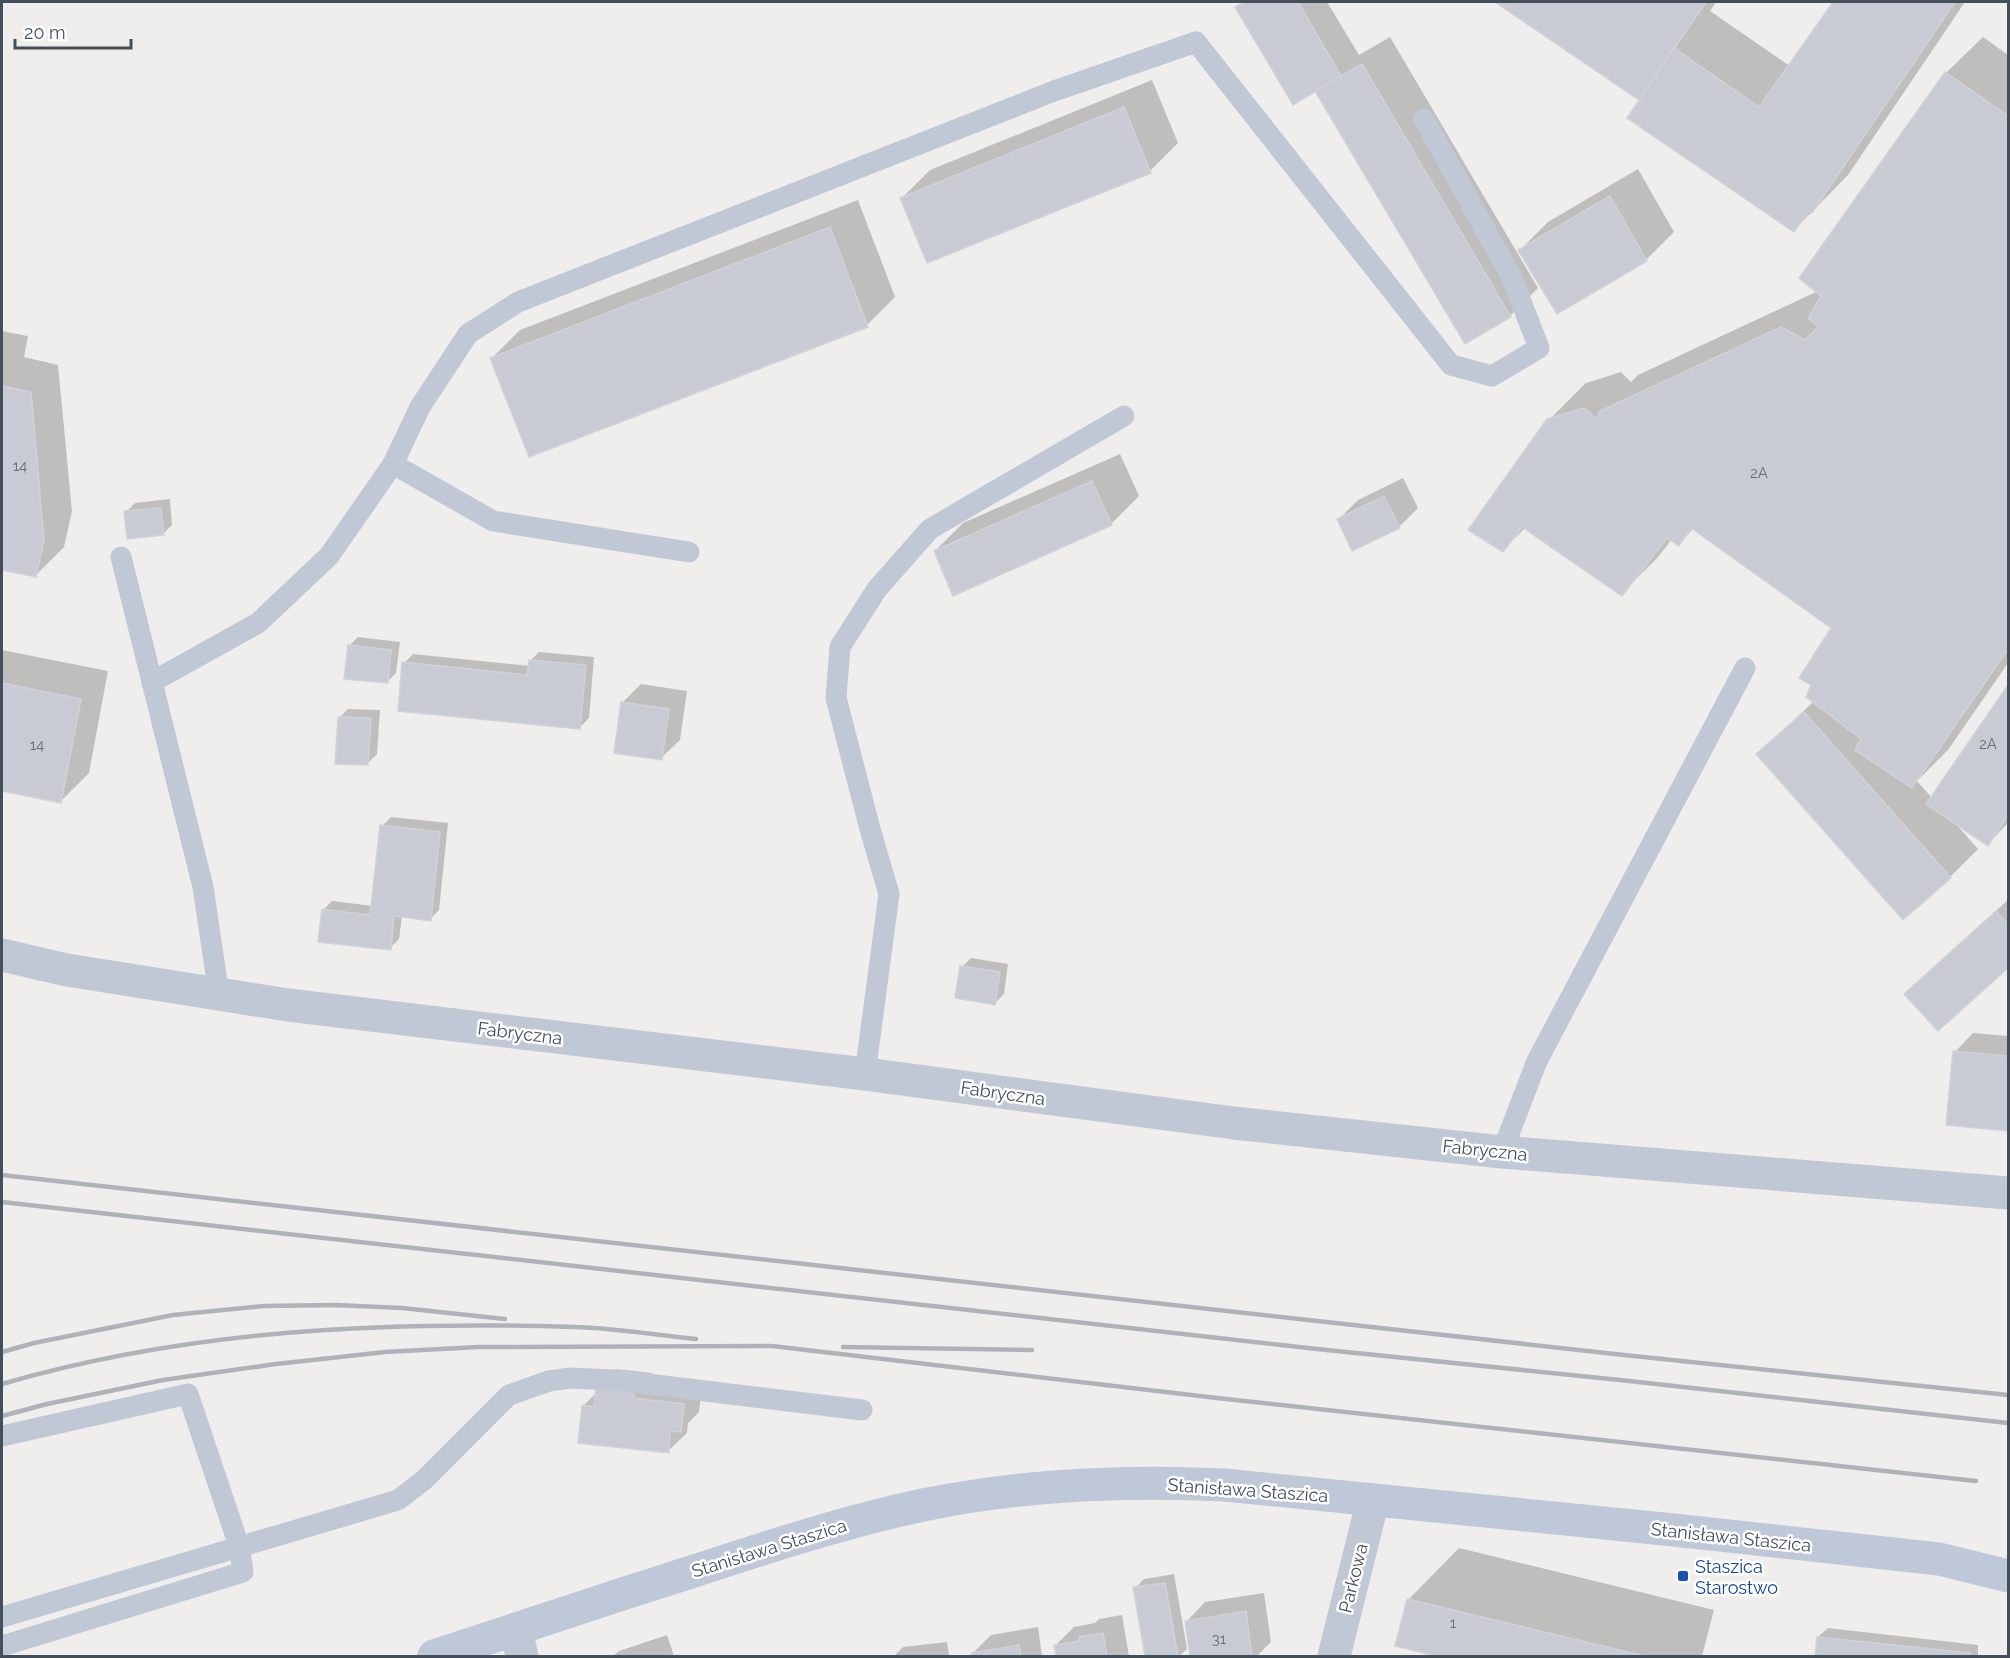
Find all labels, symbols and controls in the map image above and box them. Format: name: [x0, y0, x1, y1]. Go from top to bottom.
scale bar: [15, 12, 130, 50]
text: 20 m: [24, 22, 66, 43]
house number: 14: [13, 457, 27, 475]
house number: 2A: [1750, 464, 1768, 482]
house number: 2A: [1979, 735, 1997, 753]
house number: 14: [30, 736, 44, 754]
street label: Fabryczna: [476, 1017, 564, 1049]
street label: Fabryczna: [959, 1077, 1047, 1109]
street label: Fabryczna: [1442, 1135, 1528, 1165]
street label: Stanisława Staszica: [1167, 1474, 1329, 1506]
street label: Stanisława Staszica: [689, 1514, 849, 1582]
street label: Stanisława Staszica: [1650, 1518, 1812, 1556]
street label: Parkowa: [1334, 1541, 1372, 1615]
place label: Staszica Starostwo: [1695, 1556, 1778, 1598]
marker: Staszica Starostwo: [1676, 1569, 1690, 1583]
house number: 1: [1450, 1614, 1457, 1632]
house number: 31: [1212, 1630, 1227, 1648]

